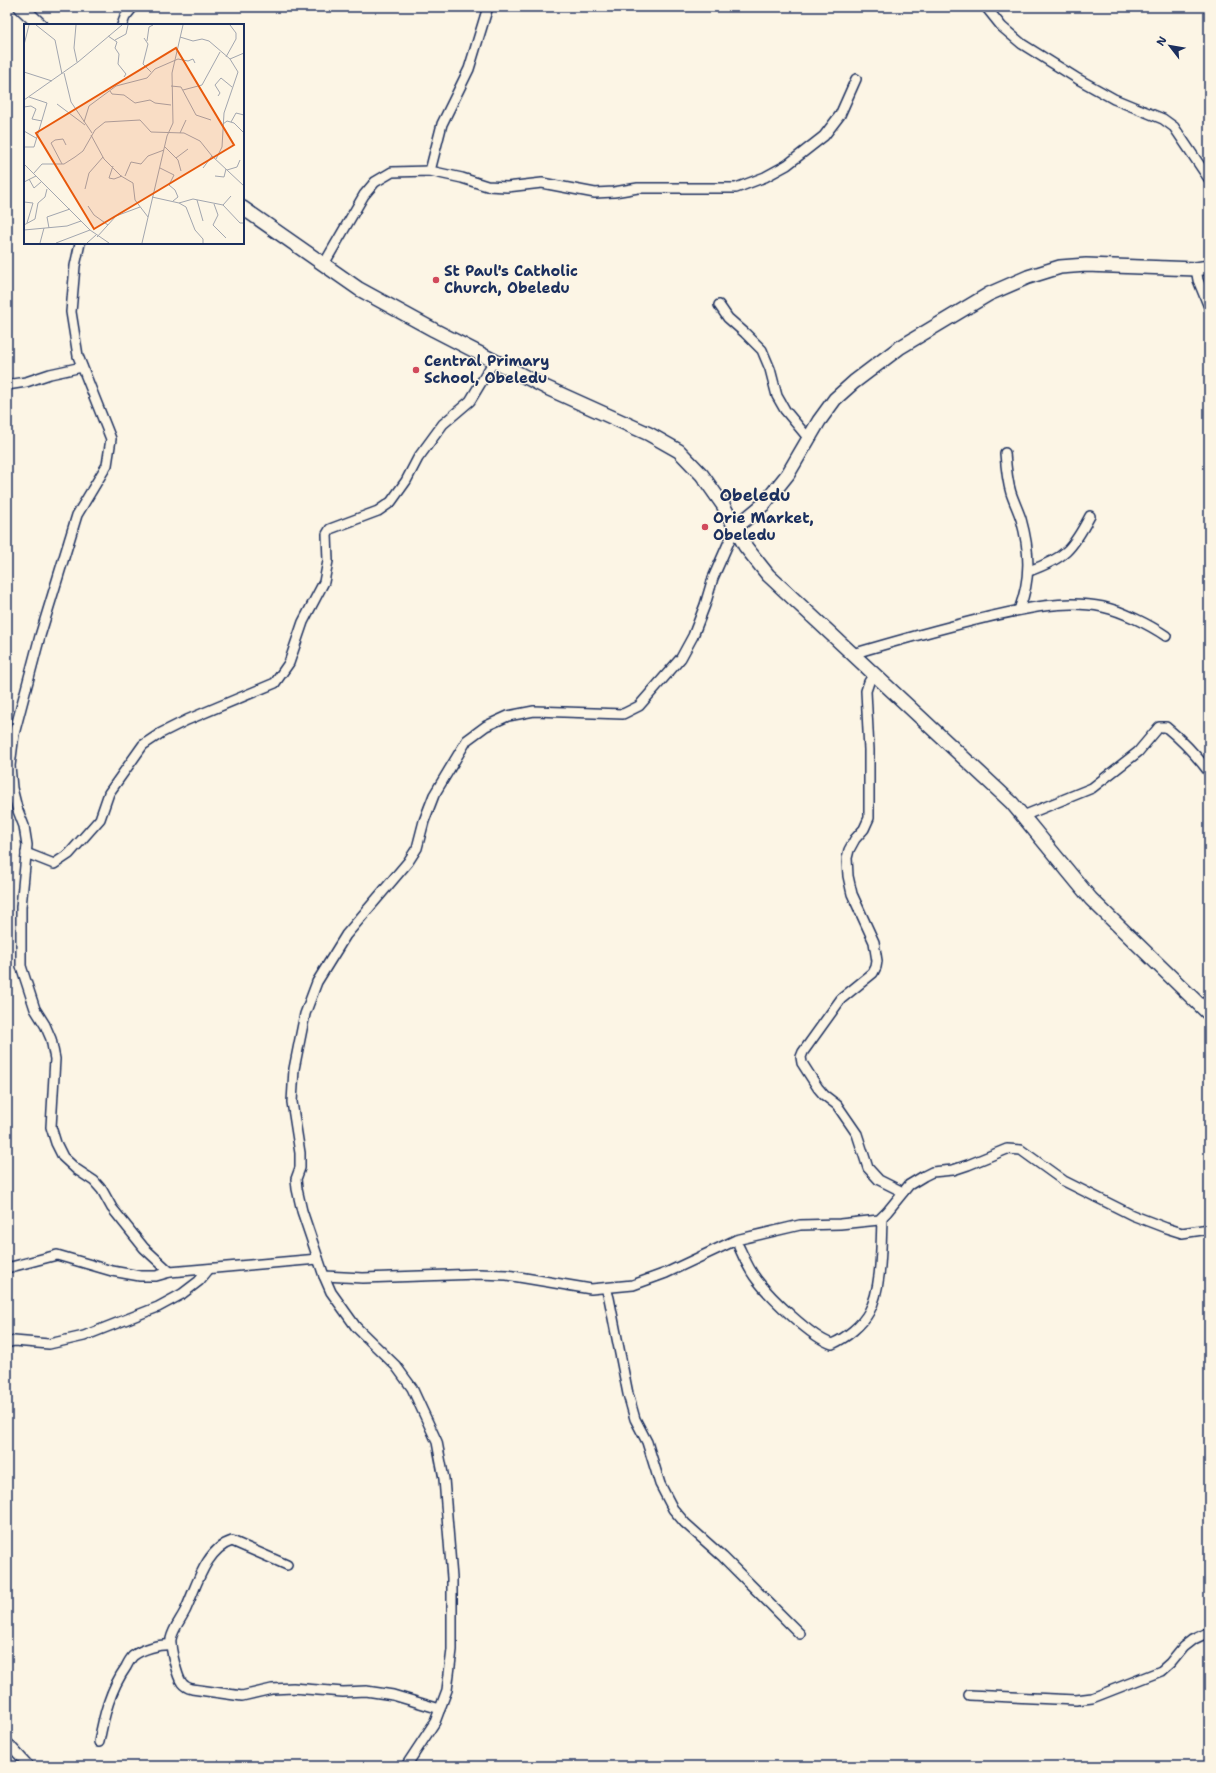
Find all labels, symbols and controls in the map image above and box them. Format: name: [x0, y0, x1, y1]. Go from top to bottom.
inset map: [24, 24, 244, 244]
north arrow: [1150, 26, 1190, 66]
text: N: [1153, 33, 1171, 49]
place label: St Paul's Catholic Church, Obeledu: [444, 261, 578, 298]
marker: St Paul's Catholic Church, Obeledu: [431, 275, 441, 285]
place label: Central Primary School, Obeledu: [424, 351, 549, 388]
marker: Central Primary School, Obeledu: [411, 365, 421, 375]
district label: Obeledu: [719, 484, 791, 506]
place label: Orie Market, Obeledu: [713, 508, 814, 545]
marker: Orie Market, Obeledu: [700, 522, 710, 532]

